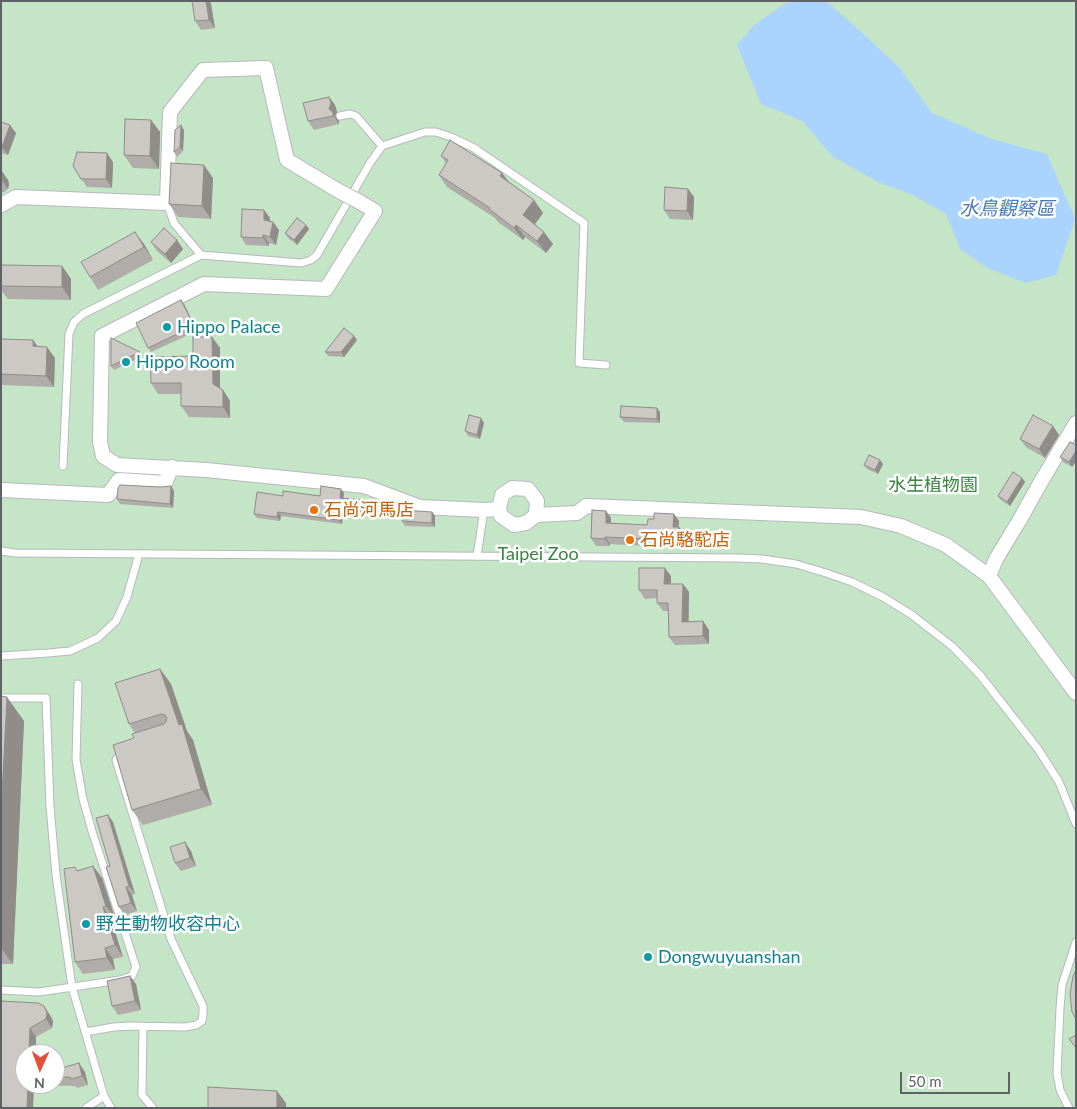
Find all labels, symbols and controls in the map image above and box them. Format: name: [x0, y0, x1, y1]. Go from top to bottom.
water label: 水鳥觀察區: [960, 198, 1054, 220]
place label: Hippo Palace: [177, 316, 281, 338]
marker: Hippo Palace: [161, 321, 173, 333]
place label: Hippo Room: [136, 351, 235, 373]
marker: Hippo Room: [120, 356, 132, 368]
park label: 水生植物園: [888, 474, 978, 496]
place label: 石尚河馬店: [324, 499, 414, 521]
marker: 石尚河馬店: [308, 504, 320, 516]
place label: 石尚駱駝店: [640, 529, 730, 551]
marker: 石尚駱駝店: [624, 534, 636, 546]
park label: Taipei Zoo: [497, 543, 579, 565]
place label: 野生動物收容中心: [96, 913, 240, 935]
marker: 野生動物收容中心: [80, 918, 92, 930]
place label: Dongwuyuanshan: [658, 946, 800, 968]
marker: Dongwuyuanshan: [642, 951, 654, 963]
north arrow: [15, 1044, 65, 1094]
scale bar: [902, 1062, 1012, 1094]
text: 50 m: [908, 1072, 942, 1090]
text: N: [34, 1075, 45, 1092]

